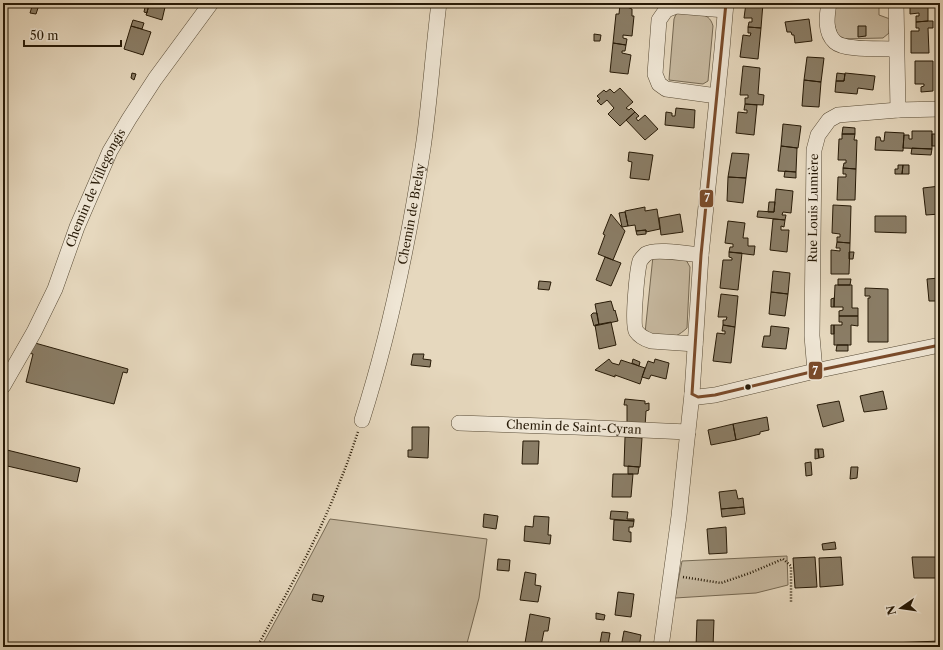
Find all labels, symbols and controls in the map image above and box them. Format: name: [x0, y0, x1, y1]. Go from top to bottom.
scale bar: [24, 22, 121, 48]
text: 50 m: [30, 28, 59, 43]
street label: Chemin de Villegongis: [62, 126, 129, 249]
street label: Rue Louis Lumière: [805, 153, 821, 263]
street label: Chemin de Brelay: [394, 162, 428, 266]
line badge: 7: [699, 189, 714, 208]
text: 7: [704, 191, 710, 205]
line badge: 7: [808, 361, 823, 380]
text: 7: [812, 364, 818, 378]
unlabelled marker: [743, 382, 753, 392]
street label: Chemin de Saint-Cyran: [506, 417, 642, 437]
north arrow: [881, 588, 921, 628]
text: N: [883, 604, 899, 616]

